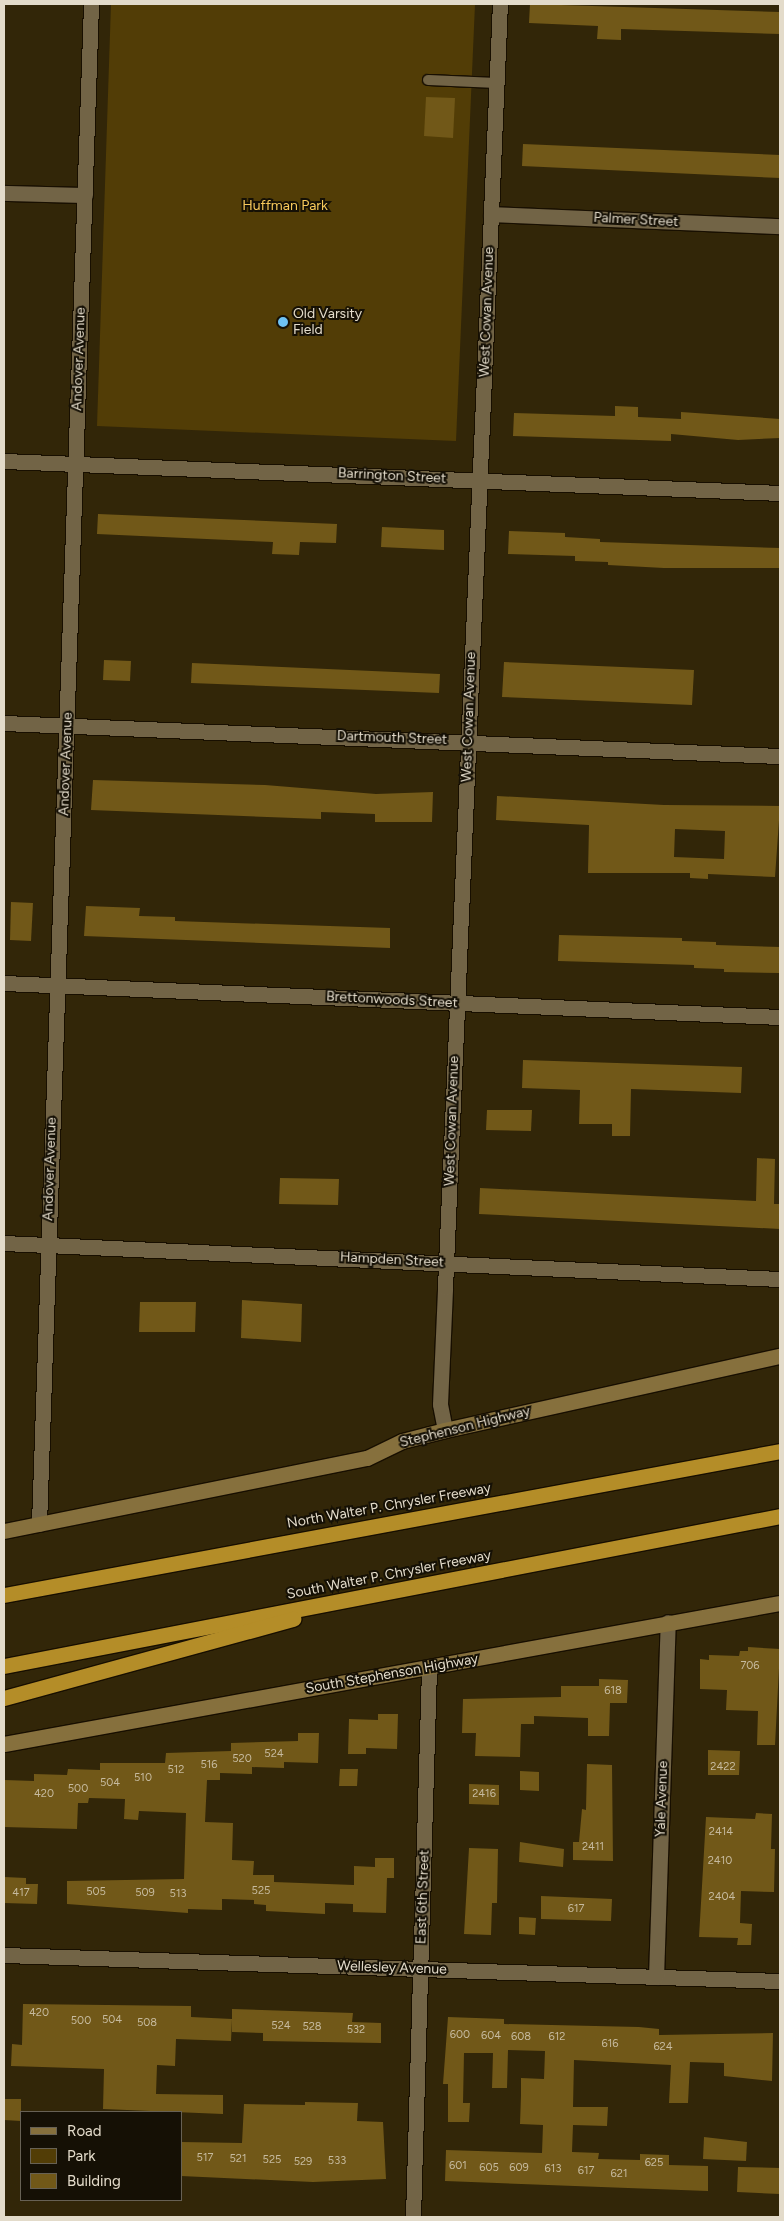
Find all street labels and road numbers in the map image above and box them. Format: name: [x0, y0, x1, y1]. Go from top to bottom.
street label: Palmer Street: [593, 209, 679, 231]
street label: West Cowan Avenue: [476, 247, 498, 377]
street label: Andover Avenue: [69, 307, 89, 411]
street label: Barrington Street: [337, 465, 447, 487]
street label: West Cowan Avenue: [458, 652, 480, 782]
street label: Andover Avenue: [56, 712, 76, 816]
street label: Dartmouth Street: [337, 728, 447, 748]
street label: Brettonwoods Street: [326, 988, 458, 1012]
street label: West Cowan Avenue: [441, 1056, 463, 1186]
street label: Andover Avenue: [40, 1117, 60, 1221]
street label: Hampden Street: [340, 1249, 444, 1271]
street label: Stephenson Highway: [398, 1403, 532, 1451]
street label: North Walter P. Chrysler Freeway: [286, 1480, 492, 1532]
street label: South Walter P. Chrysler Freeway: [285, 1547, 493, 1603]
street label: South Stephenson Highway: [304, 1651, 480, 1697]
street label: Yale Avenue: [652, 1761, 672, 1837]
street label: East 6th Street: [413, 1850, 433, 1944]
street label: Wellesley Avenue: [337, 1958, 447, 1978]

